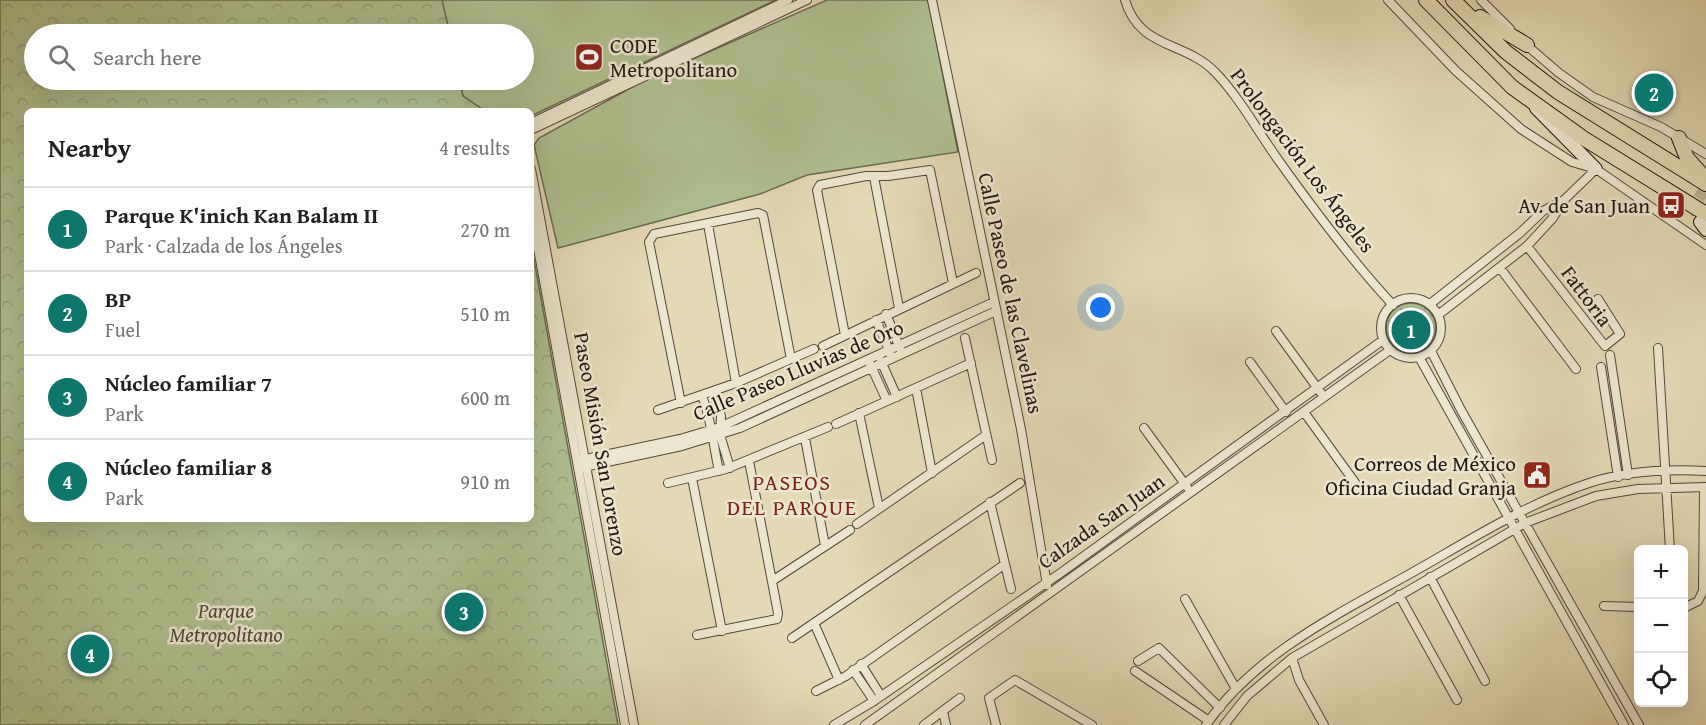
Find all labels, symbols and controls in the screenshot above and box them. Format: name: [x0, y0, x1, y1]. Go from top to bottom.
search box: [24, 24, 534, 90]
place label: CODE Metropolitano: [610, 30, 737, 85]
icon: search: [45, 41, 78, 74]
text: Search here: [93, 41, 202, 73]
sports icon: CODE Metropolitano: [573, 41, 605, 73]
street label: Prolongación Los Ángeles: [1223, 61, 1383, 259]
pin: 2: [1634, 70, 1674, 116]
text: Nearby: [48, 128, 131, 167]
text: 4 results: [439, 133, 510, 162]
street label: Calle Paseo de las Clavelinas: [970, 170, 1052, 416]
bus stop icon: Av. de San Juan: [1655, 189, 1687, 221]
place label: Av. de San Juan: [1518, 190, 1650, 221]
text: Parque K'inich Kan Balam II: [105, 199, 378, 231]
text: 1: [62, 215, 73, 244]
text: 270 m: [460, 215, 510, 244]
text: Park · Calzada de los Ángeles: [105, 231, 343, 260]
street label: Fattoria: [1554, 259, 1620, 333]
text: BP: [105, 283, 131, 315]
your location: [1086, 293, 1115, 322]
text: 2: [62, 299, 73, 328]
text: 510 m: [460, 299, 510, 328]
pin: 1: [1392, 308, 1430, 352]
street label: Calle Paseo Lluvias de Oro: [688, 311, 908, 429]
text: Fuel: [105, 315, 141, 344]
street label: Paseo Misión San Lorenzo: [566, 330, 636, 558]
text: Núcleo familiar 7: [105, 367, 272, 399]
text: 3: [62, 383, 73, 412]
text: 600 m: [460, 383, 510, 412]
text: Park: [105, 399, 144, 428]
place label: Correos de México Oficina Ciudad Granja: [1325, 448, 1516, 503]
text: Núcleo familiar 8: [105, 451, 272, 483]
public building icon: Correos de México Oficina Ciudad Granja: [1521, 459, 1553, 491]
district label: PASEOS DEL PARQUE: [727, 466, 857, 523]
street label: Calzada San Juan: [1031, 466, 1171, 576]
text: 4: [62, 467, 73, 496]
text: 910 m: [460, 467, 510, 496]
text: Park: [105, 483, 144, 512]
map controls: [1634, 545, 1688, 707]
button: +: [1634, 545, 1688, 599]
pin: 3: [444, 590, 484, 634]
park label: Parque Metropolitano: [169, 595, 283, 650]
button: −: [1634, 599, 1688, 653]
pin: 4: [70, 632, 110, 676]
button: locate: [1634, 653, 1688, 707]

